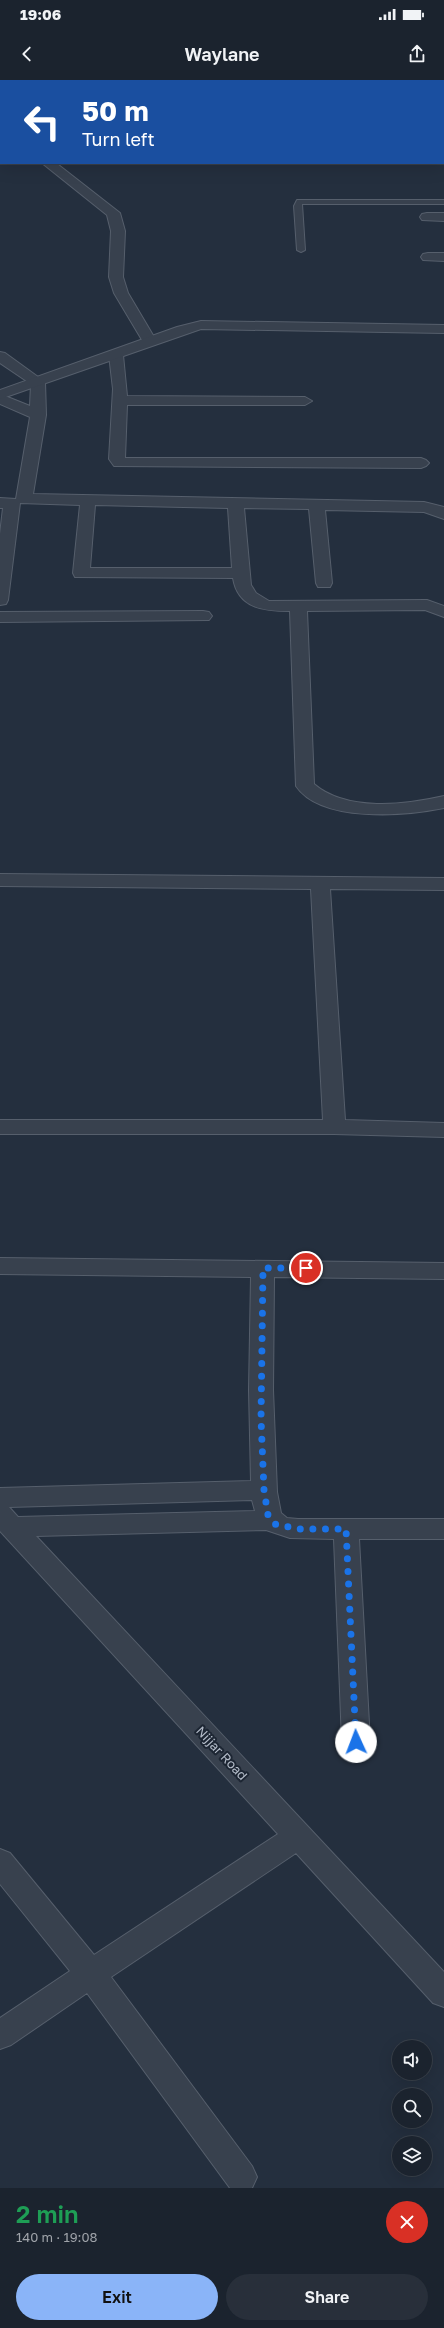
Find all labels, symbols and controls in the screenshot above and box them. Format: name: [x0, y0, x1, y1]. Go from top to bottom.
text: 19:06: [20, 5, 61, 23]
icon: back: [16, 43, 38, 65]
text: Waylane: [184, 43, 260, 65]
icon: share: [406, 43, 428, 65]
text: 50 m: [82, 94, 149, 127]
icon: left: [16, 96, 68, 148]
text: Turn left: [82, 128, 155, 150]
pin: [289, 1251, 323, 1285]
icon: arrive: [295, 1257, 317, 1279]
position arrow: [335, 1721, 377, 1763]
street label: Nijjar Road: [193, 1723, 251, 1783]
map controls: [392, 2040, 432, 2176]
button: sound: [392, 2040, 432, 2080]
button: search: [392, 2088, 432, 2128]
button: layers: [392, 2136, 432, 2176]
text: 2 min: [16, 2199, 78, 2228]
button: close: [386, 2201, 428, 2243]
text: 140 m · 19:08: [16, 2229, 98, 2245]
button: Exit: [16, 2274, 218, 2320]
button: Share: [226, 2274, 428, 2320]

